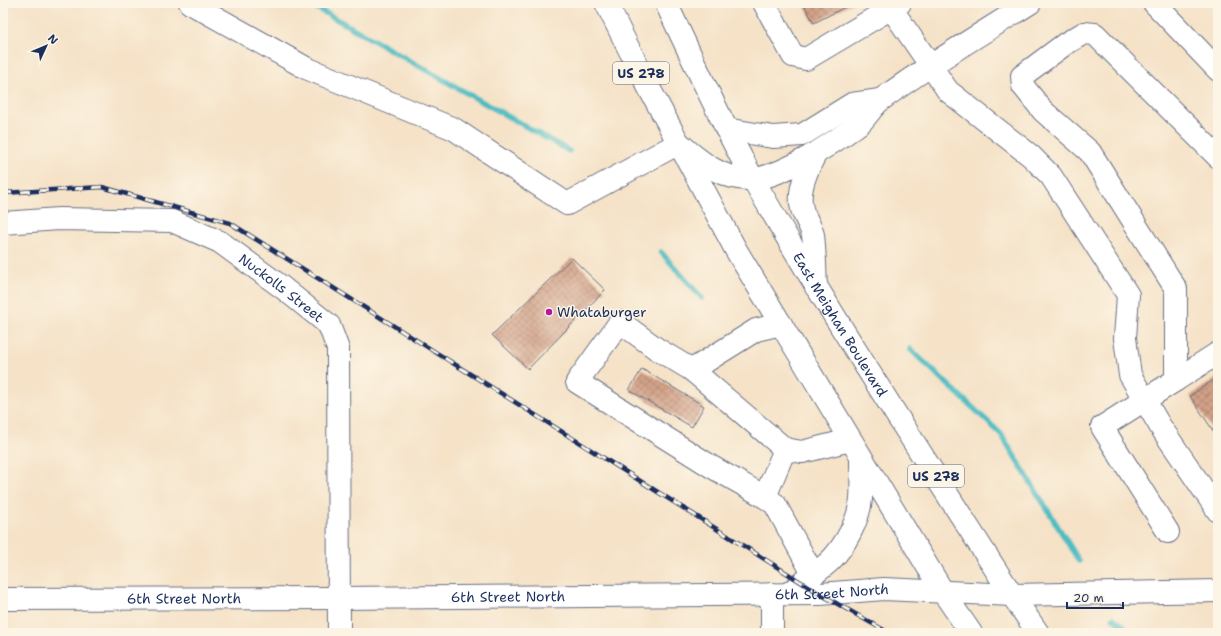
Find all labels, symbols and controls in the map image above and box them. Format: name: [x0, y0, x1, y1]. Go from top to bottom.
north arrow: [26, 26, 66, 66]
text: N: [44, 31, 61, 48]
road number: US 278: [613, 62, 669, 84]
street label: East Meighan Boulevard: [789, 249, 892, 400]
street label: Nuckolls Street: [235, 250, 327, 326]
place label: Whataburger: [557, 303, 647, 321]
marker: Whataburger: [544, 307, 554, 317]
road number: US 278: [908, 465, 964, 487]
street label: 6th Street North: [775, 580, 890, 603]
scale bar: [1067, 584, 1123, 610]
street label: 6th Street North: [451, 587, 565, 606]
street label: 6th Street North: [127, 589, 241, 608]
text: 20 m: [1073, 590, 1104, 606]

